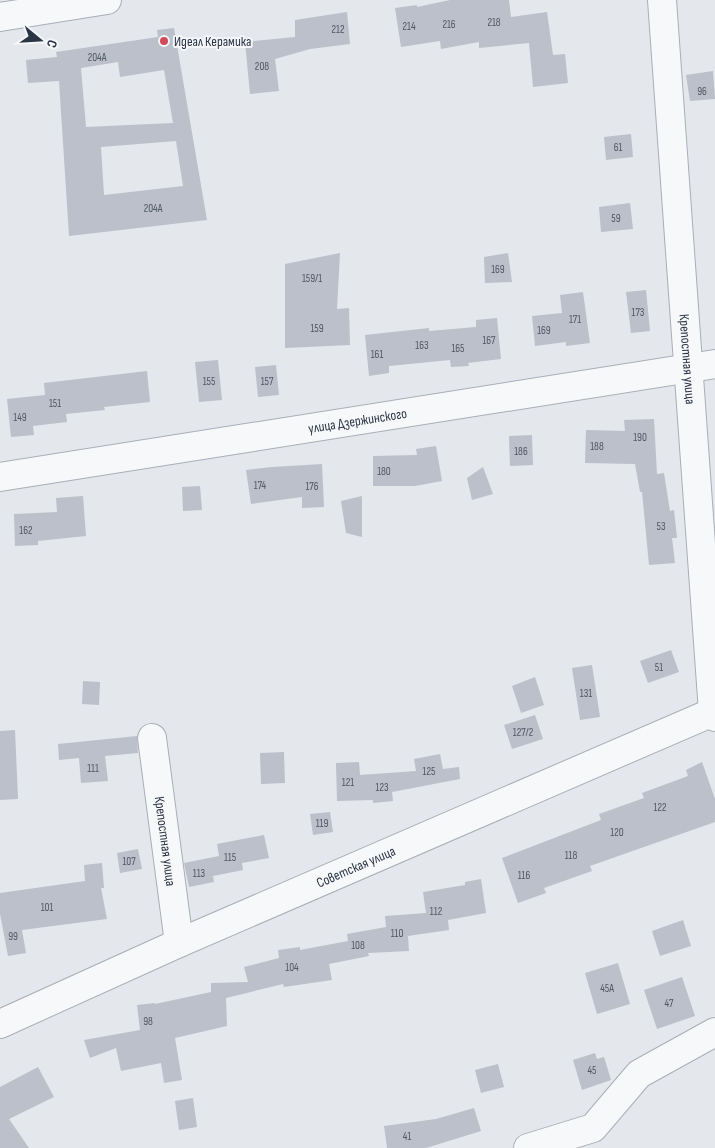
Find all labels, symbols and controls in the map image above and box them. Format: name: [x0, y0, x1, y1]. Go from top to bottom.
north arrow: [15, 15, 65, 65]
house number: 218: [487, 16, 501, 29]
house number: 216: [442, 18, 456, 31]
house number: 214: [402, 20, 416, 33]
house number: 212: [331, 23, 345, 36]
place label: Идеал Керамика: [174, 33, 251, 50]
marker: Идеал Керамика: [158, 35, 170, 47]
text: С: [43, 38, 61, 50]
house number: 204А: [88, 51, 107, 64]
house number: 208: [255, 60, 269, 73]
house number: 96: [697, 85, 707, 98]
house number: 61: [614, 141, 622, 154]
house number: 204А: [144, 202, 163, 215]
house number: 59: [611, 212, 621, 225]
house number: 169: [491, 263, 505, 276]
house number: 159/1: [302, 272, 322, 285]
house number: 173: [632, 306, 645, 319]
house number: 171: [569, 313, 581, 326]
street label: Крепостная улица: [676, 313, 699, 405]
house number: 159: [310, 322, 324, 335]
house number: 169: [537, 324, 551, 337]
house number: 167: [482, 334, 496, 347]
house number: 163: [415, 339, 429, 352]
house number: 165: [451, 342, 465, 355]
house number: 161: [371, 348, 383, 361]
house number: 155: [203, 375, 215, 388]
house number: 157: [261, 375, 274, 388]
house number: 151: [49, 397, 61, 410]
street label: улица Дзержинского: [307, 404, 408, 437]
house number: 149: [13, 411, 27, 424]
house number: 190: [633, 431, 647, 444]
house number: 188: [590, 440, 604, 453]
house number: 186: [514, 445, 528, 458]
house number: 180: [377, 465, 391, 478]
house number: 174: [254, 479, 267, 492]
house number: 176: [305, 480, 319, 493]
house number: 53: [656, 520, 666, 533]
house number: 162: [19, 524, 33, 537]
house number: 51: [655, 661, 663, 674]
house number: 131: [580, 687, 592, 700]
house number: 127/2: [513, 726, 534, 739]
house number: 111: [87, 762, 99, 775]
house number: 125: [423, 765, 435, 778]
house number: 121: [342, 776, 354, 789]
house number: 123: [375, 781, 389, 794]
street label: Крепостная улица: [151, 795, 180, 887]
house number: 122: [653, 801, 667, 814]
house number: 119: [316, 817, 328, 830]
house number: 120: [610, 826, 624, 839]
street label: Советская улица: [314, 842, 398, 891]
house number: 118: [565, 849, 577, 862]
house number: 115: [224, 851, 236, 864]
house number: 107: [122, 855, 136, 868]
house number: 113: [193, 867, 206, 880]
house number: 116: [518, 869, 530, 882]
house number: 101: [41, 901, 53, 914]
house number: 112: [430, 905, 443, 918]
house number: 110: [391, 927, 403, 940]
house number: 99: [8, 930, 18, 943]
house number: 108: [351, 939, 365, 952]
house number: 104: [285, 961, 299, 974]
house number: 45А: [600, 982, 614, 995]
house number: 47: [665, 997, 674, 1010]
house number: 98: [143, 1015, 153, 1028]
house number: 45: [587, 1064, 597, 1077]
house number: 41: [403, 1130, 411, 1143]

